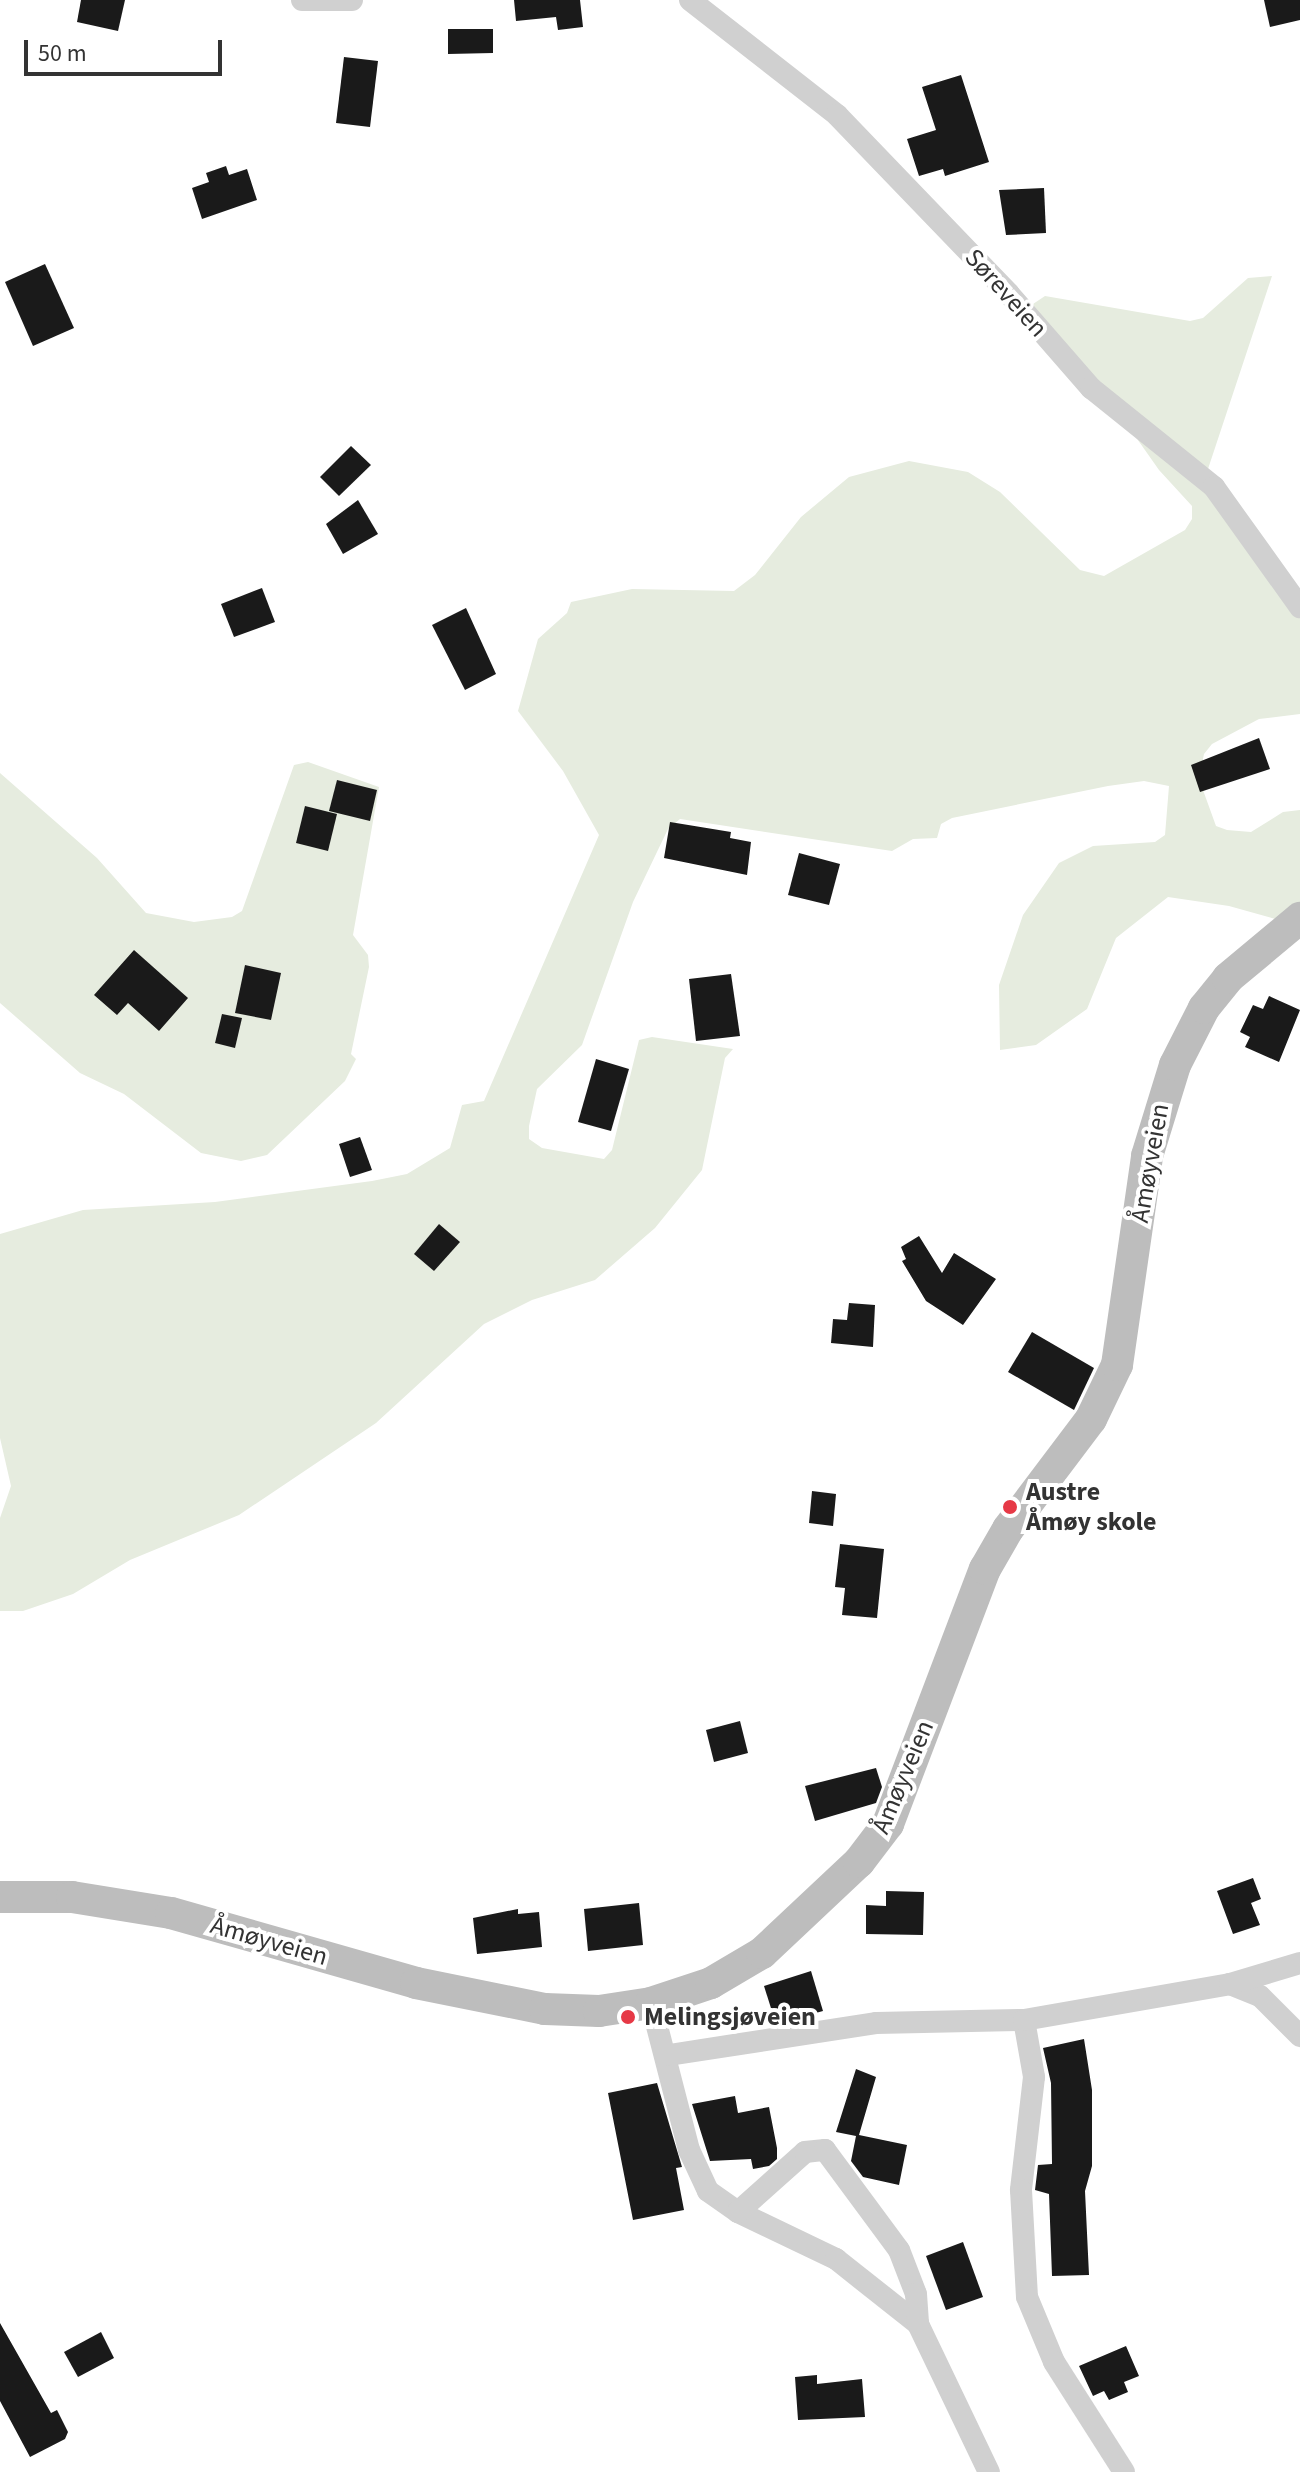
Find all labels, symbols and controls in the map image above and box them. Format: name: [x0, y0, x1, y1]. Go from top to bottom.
scale bar: [28, 24, 226, 74]
text: 50 m: [38, 36, 87, 71]
street label: Søreveien: [958, 242, 1054, 344]
street label: Åmøyveien: [1124, 1101, 1176, 1225]
place label: Austre Åmøy skole: [1026, 1476, 1157, 1538]
marker: Austre Åmøy skole: [1001, 1498, 1019, 1516]
street label: Åmøyveien: [865, 1716, 941, 1838]
street label: Åmøyveien: [207, 1909, 331, 1973]
place label: Melingsjøveien: [644, 2001, 816, 2033]
marker: Melingsjøveien: [619, 2008, 637, 2026]

